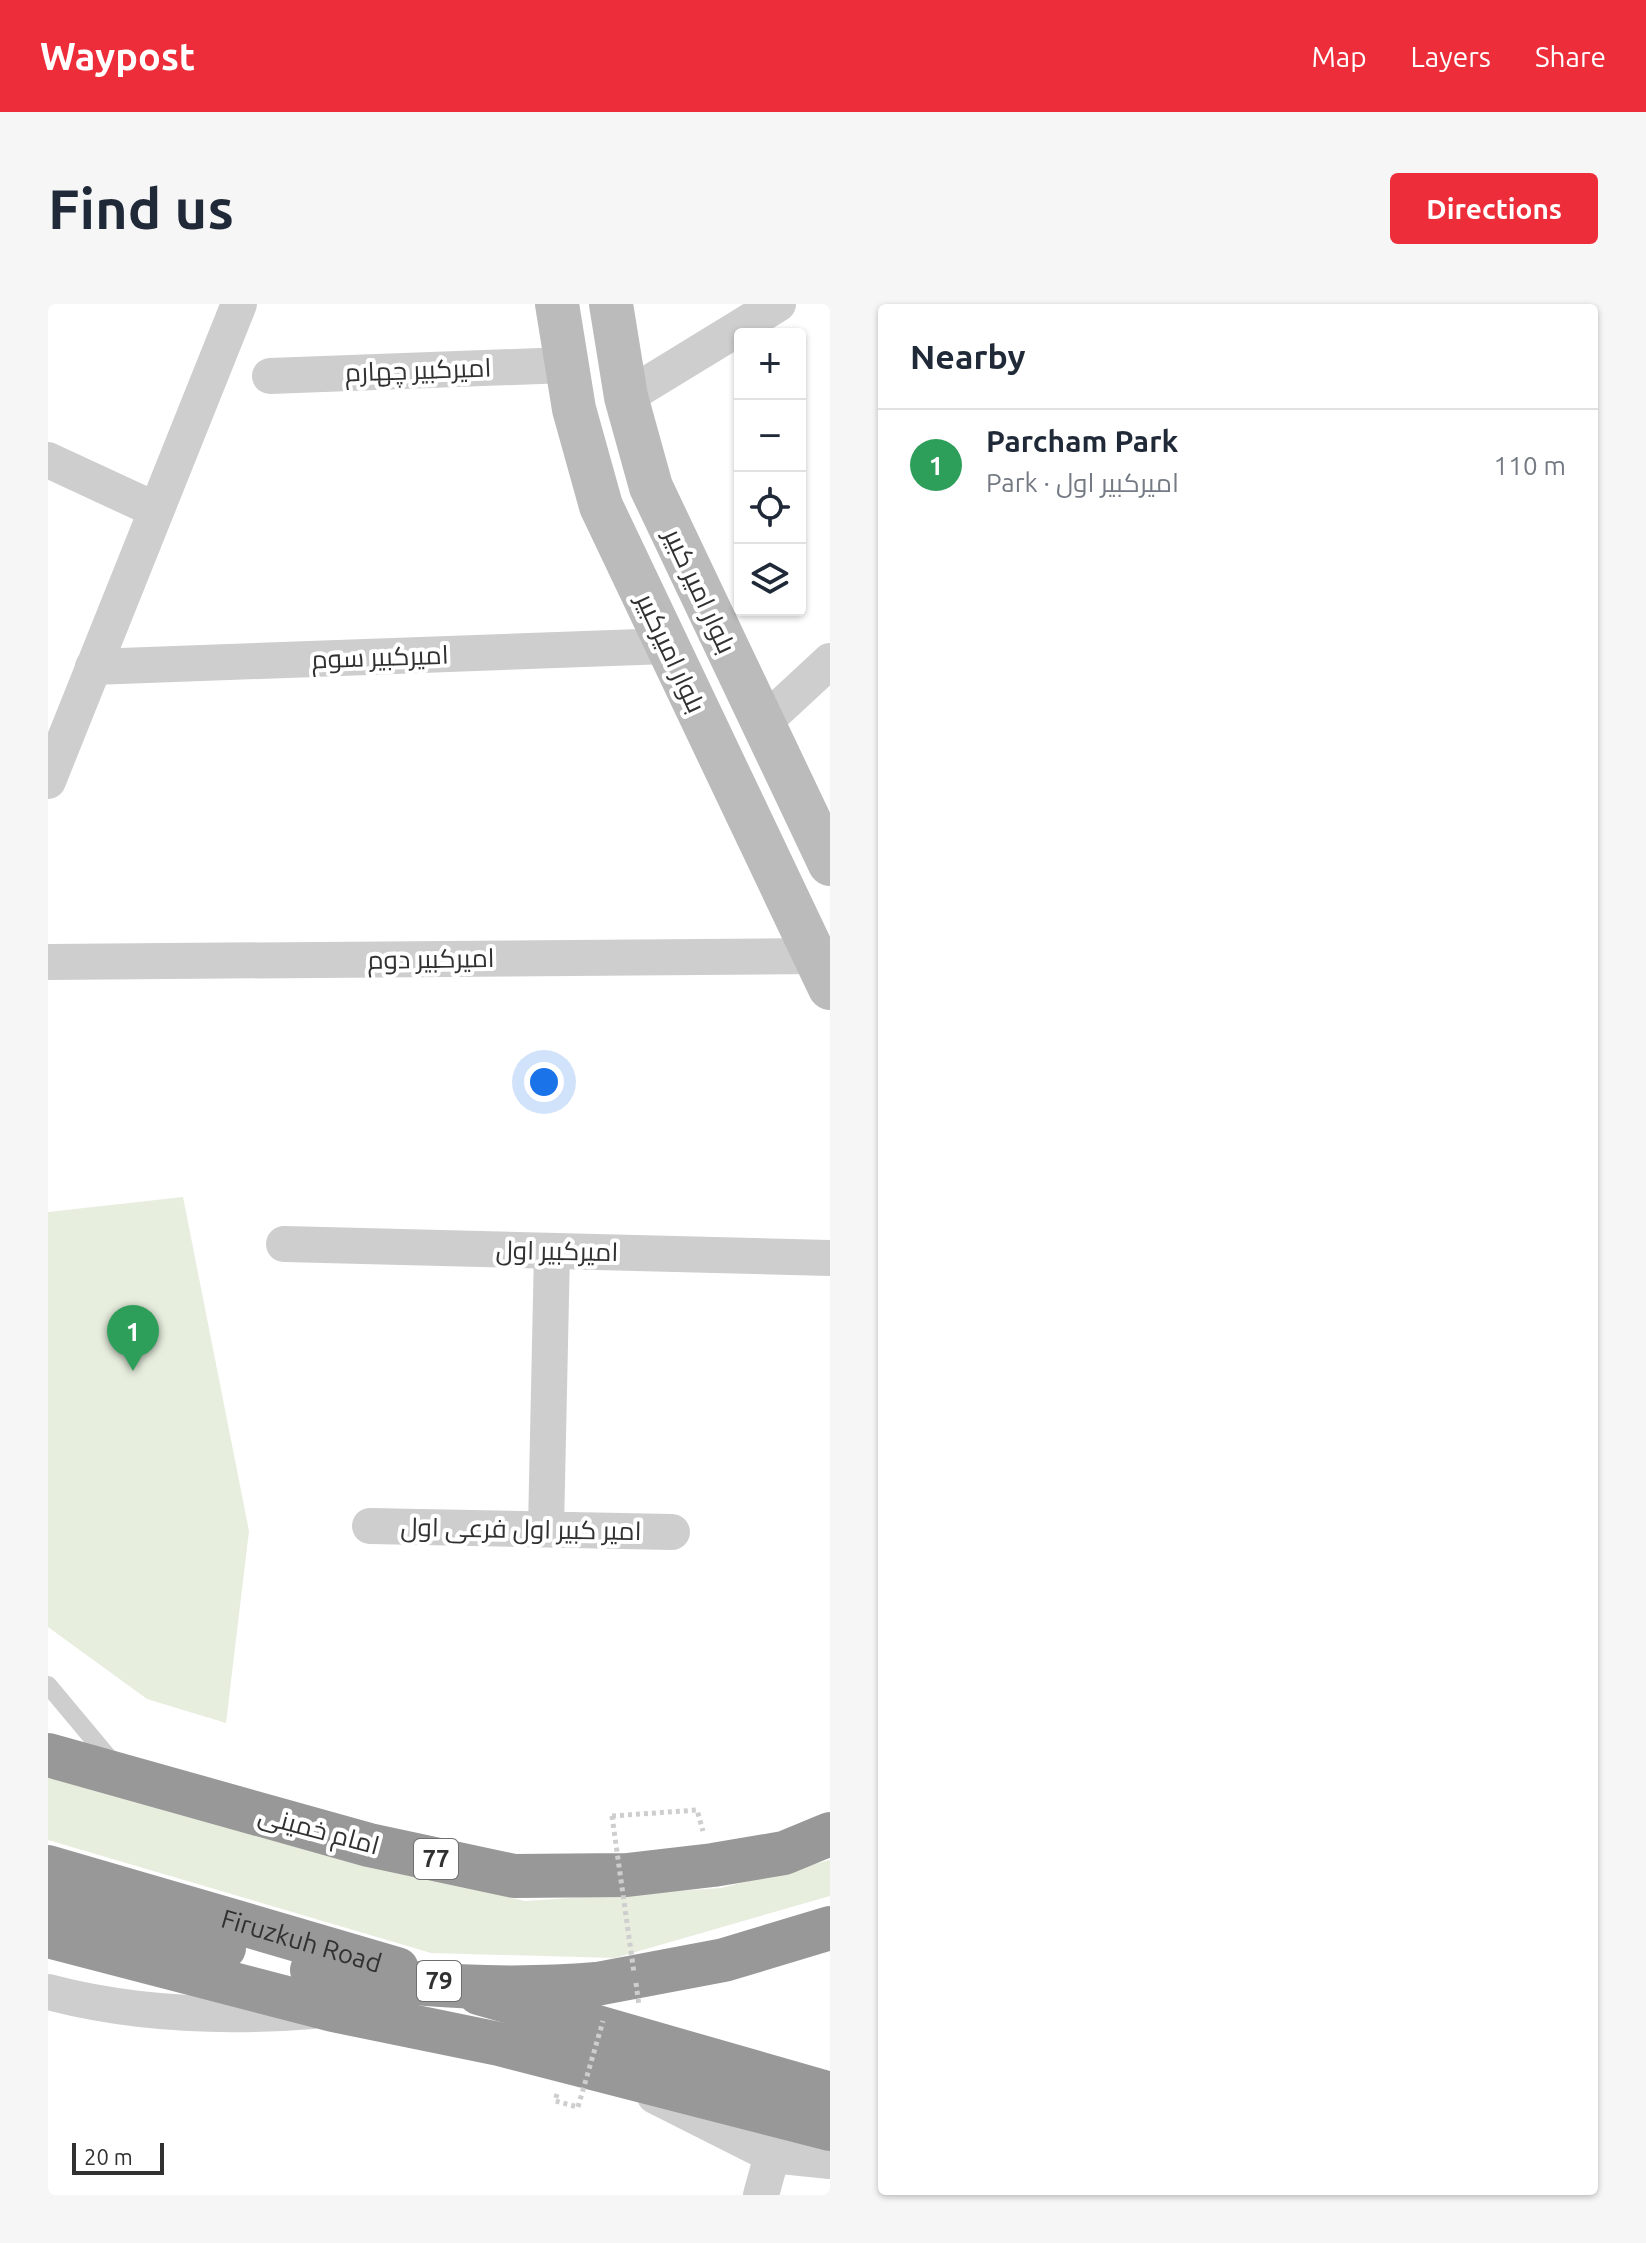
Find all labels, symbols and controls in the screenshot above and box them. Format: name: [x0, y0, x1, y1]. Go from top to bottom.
text: Waypost: [40, 35, 195, 77]
text: Map: [1311, 41, 1367, 72]
text: Layers: [1411, 41, 1491, 72]
text: Share: [1535, 41, 1606, 72]
button: Directions: [1390, 173, 1598, 244]
text: Find us: [48, 177, 234, 240]
map controls: [734, 328, 806, 616]
button: +: [734, 328, 806, 400]
text: Nearby: [910, 337, 1025, 375]
street label: امیرکبیر چهارم: [344, 352, 492, 391]
button: −: [734, 400, 806, 472]
text: Parcham Park: [986, 424, 1178, 458]
text: 1: [929, 451, 943, 480]
text: 110 m: [1494, 451, 1566, 480]
text: Park · امیرکبیر اول: [986, 468, 1179, 497]
button: locate: [734, 472, 806, 544]
street label: بلوار امیر کبیر: [657, 522, 742, 658]
button: layers: [734, 544, 806, 616]
street label: بلوار امیرکبیر: [629, 587, 712, 717]
street label: امیرکبیر سوم: [311, 640, 449, 677]
street label: امیرکبیر دوم: [367, 943, 495, 978]
your location: [524, 1062, 564, 1102]
street label: امیرکبیر اول: [495, 1235, 619, 1267]
pin: 1: [107, 1305, 159, 1371]
street label: امیر کبیر اول فرعی اول: [400, 1512, 642, 1547]
street label: امام خمینی: [255, 1799, 383, 1863]
road number: 77: [414, 1839, 458, 1879]
street label: Firuzkuh Road: [218, 1903, 385, 1978]
road number: 79: [417, 1961, 461, 2001]
scale bar: [72, 2139, 164, 2175]
text: 20 m: [84, 2144, 133, 2169]

